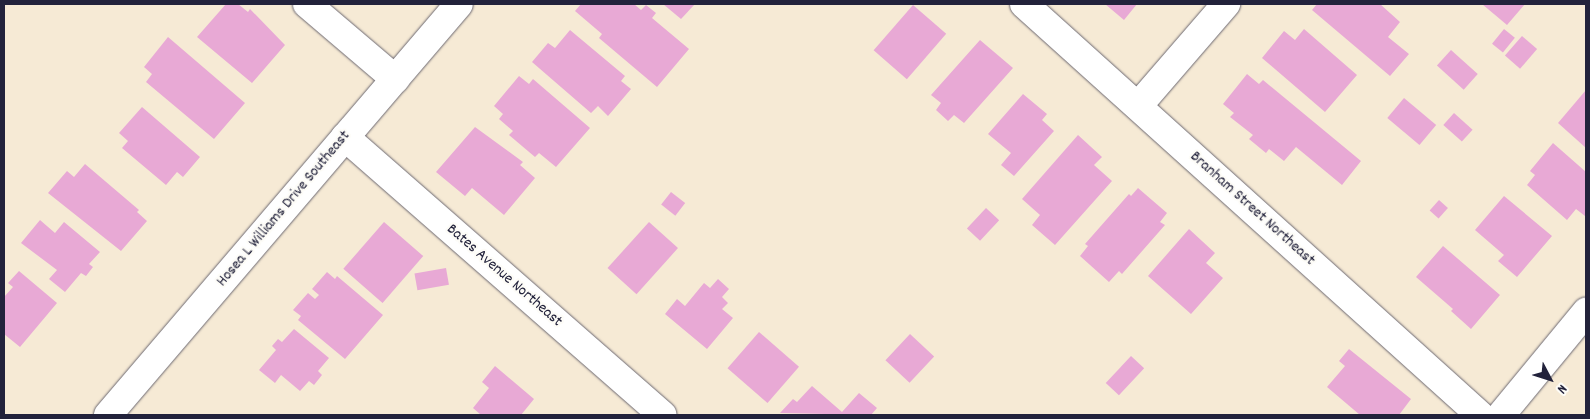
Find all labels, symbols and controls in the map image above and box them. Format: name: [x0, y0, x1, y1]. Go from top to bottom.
street label: Hosea L Williams Drive Southeast: [213, 127, 355, 291]
street label: Branham Street Northeast: [1185, 148, 1319, 270]
street label: Bates Avenue Northeast: [442, 220, 566, 332]
north arrow: [1525, 354, 1575, 404]
text: N: [1552, 380, 1571, 398]

